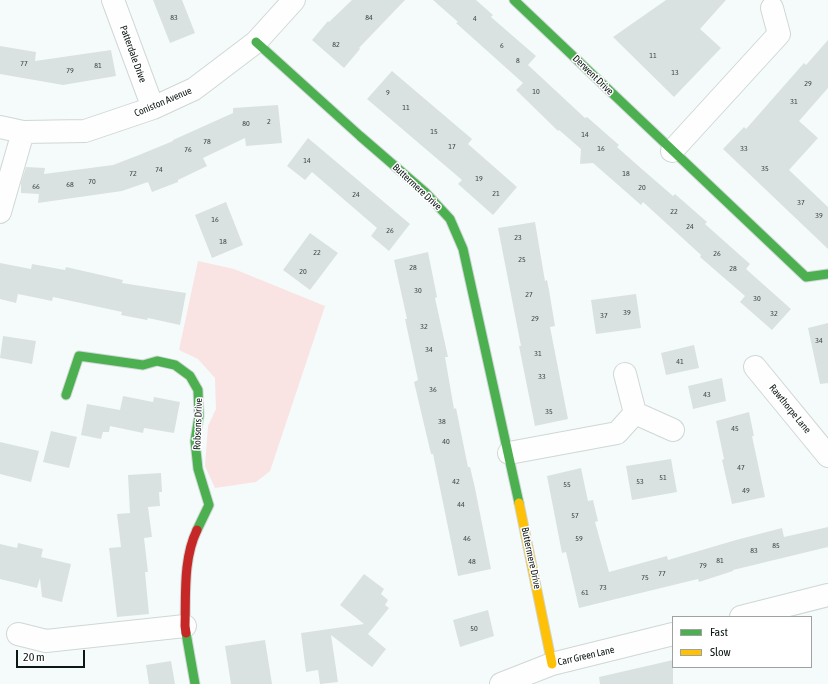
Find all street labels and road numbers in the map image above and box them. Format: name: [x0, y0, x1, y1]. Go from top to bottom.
street label: Patterdale Drive: [117, 24, 149, 84]
street label: Derwent Drive: [570, 53, 616, 97]
street label: Coniston Avenue: [132, 85, 194, 119]
street label: Buttermere Drive: [390, 161, 444, 213]
street label: Rawthorpe Lane: [767, 382, 813, 436]
street label: Robsons Drive: [191, 398, 205, 450]
street label: Buttermere Drive: [519, 526, 543, 590]
street label: Carr Green Lane: [556, 644, 616, 668]

